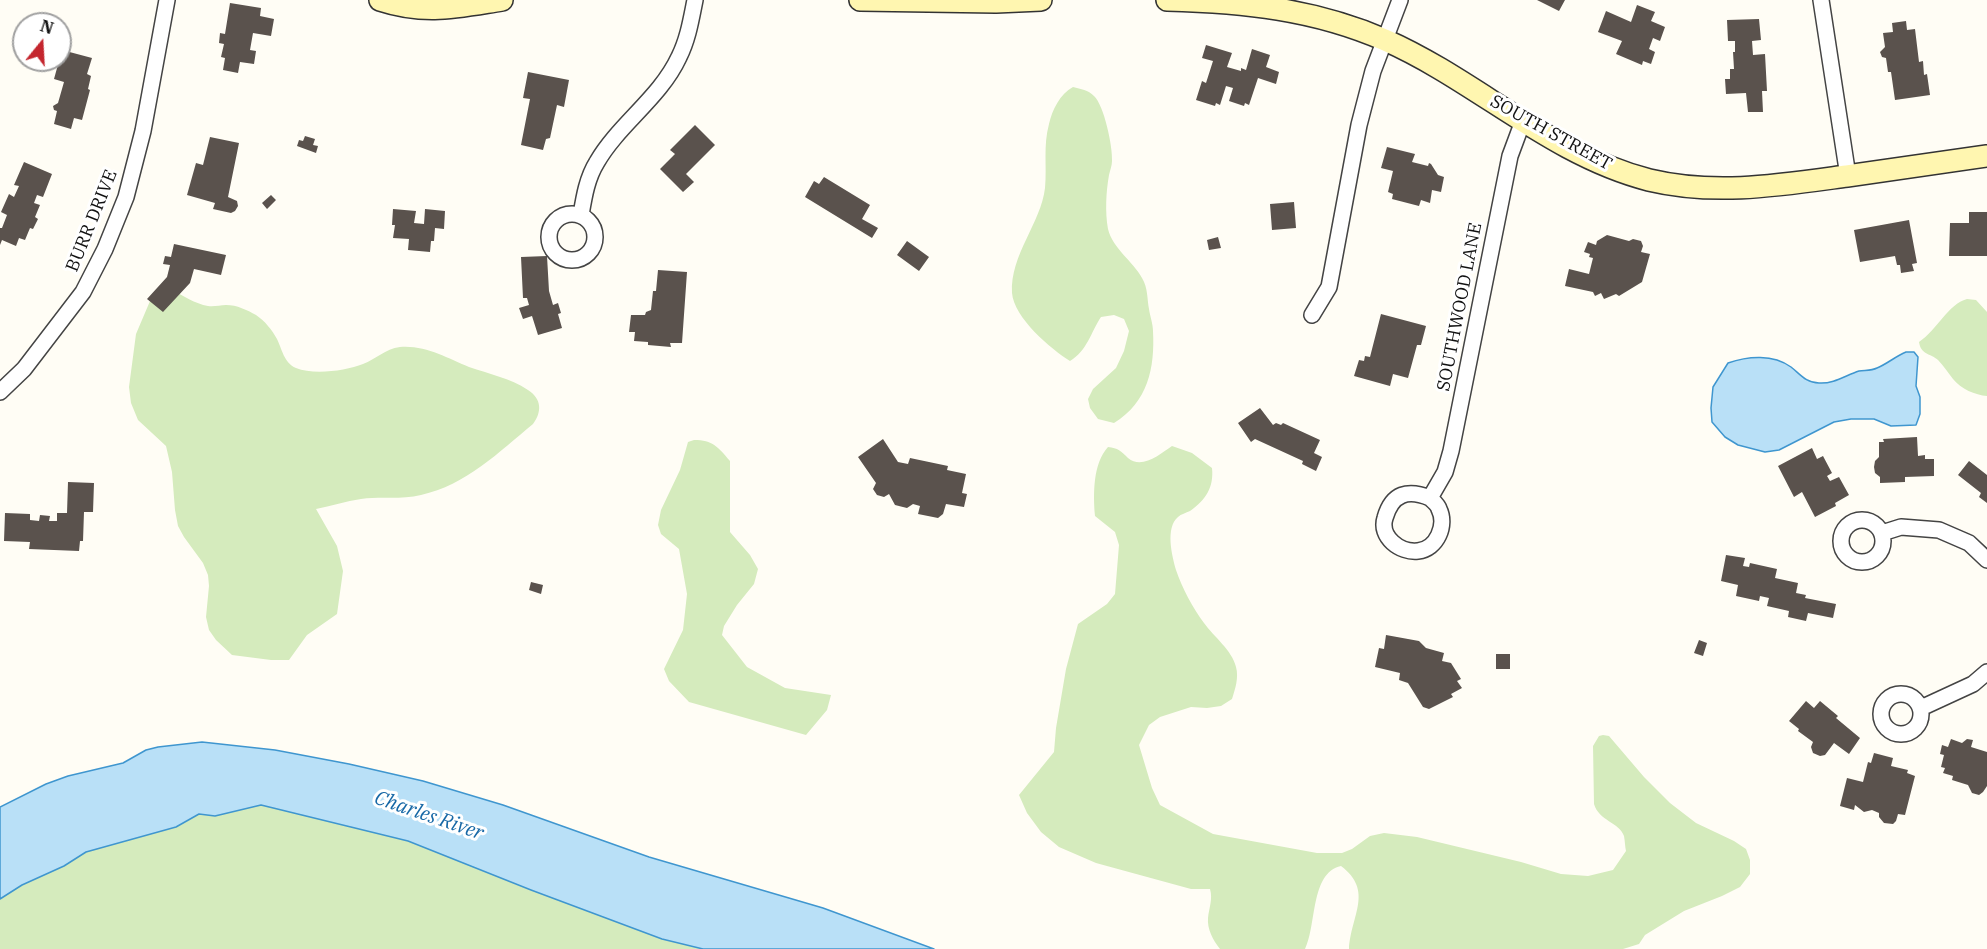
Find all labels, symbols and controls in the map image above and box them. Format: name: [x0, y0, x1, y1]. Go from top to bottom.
north arrow: [12, 12, 72, 72]
text: N: [38, 15, 56, 38]
street label: SOUTH STREET: [1486, 91, 1616, 175]
street label: BURR DRIVE: [62, 167, 122, 275]
street label: SOUTHWOOD LANE: [1433, 221, 1487, 393]
water label: Charles River: [371, 786, 487, 846]

